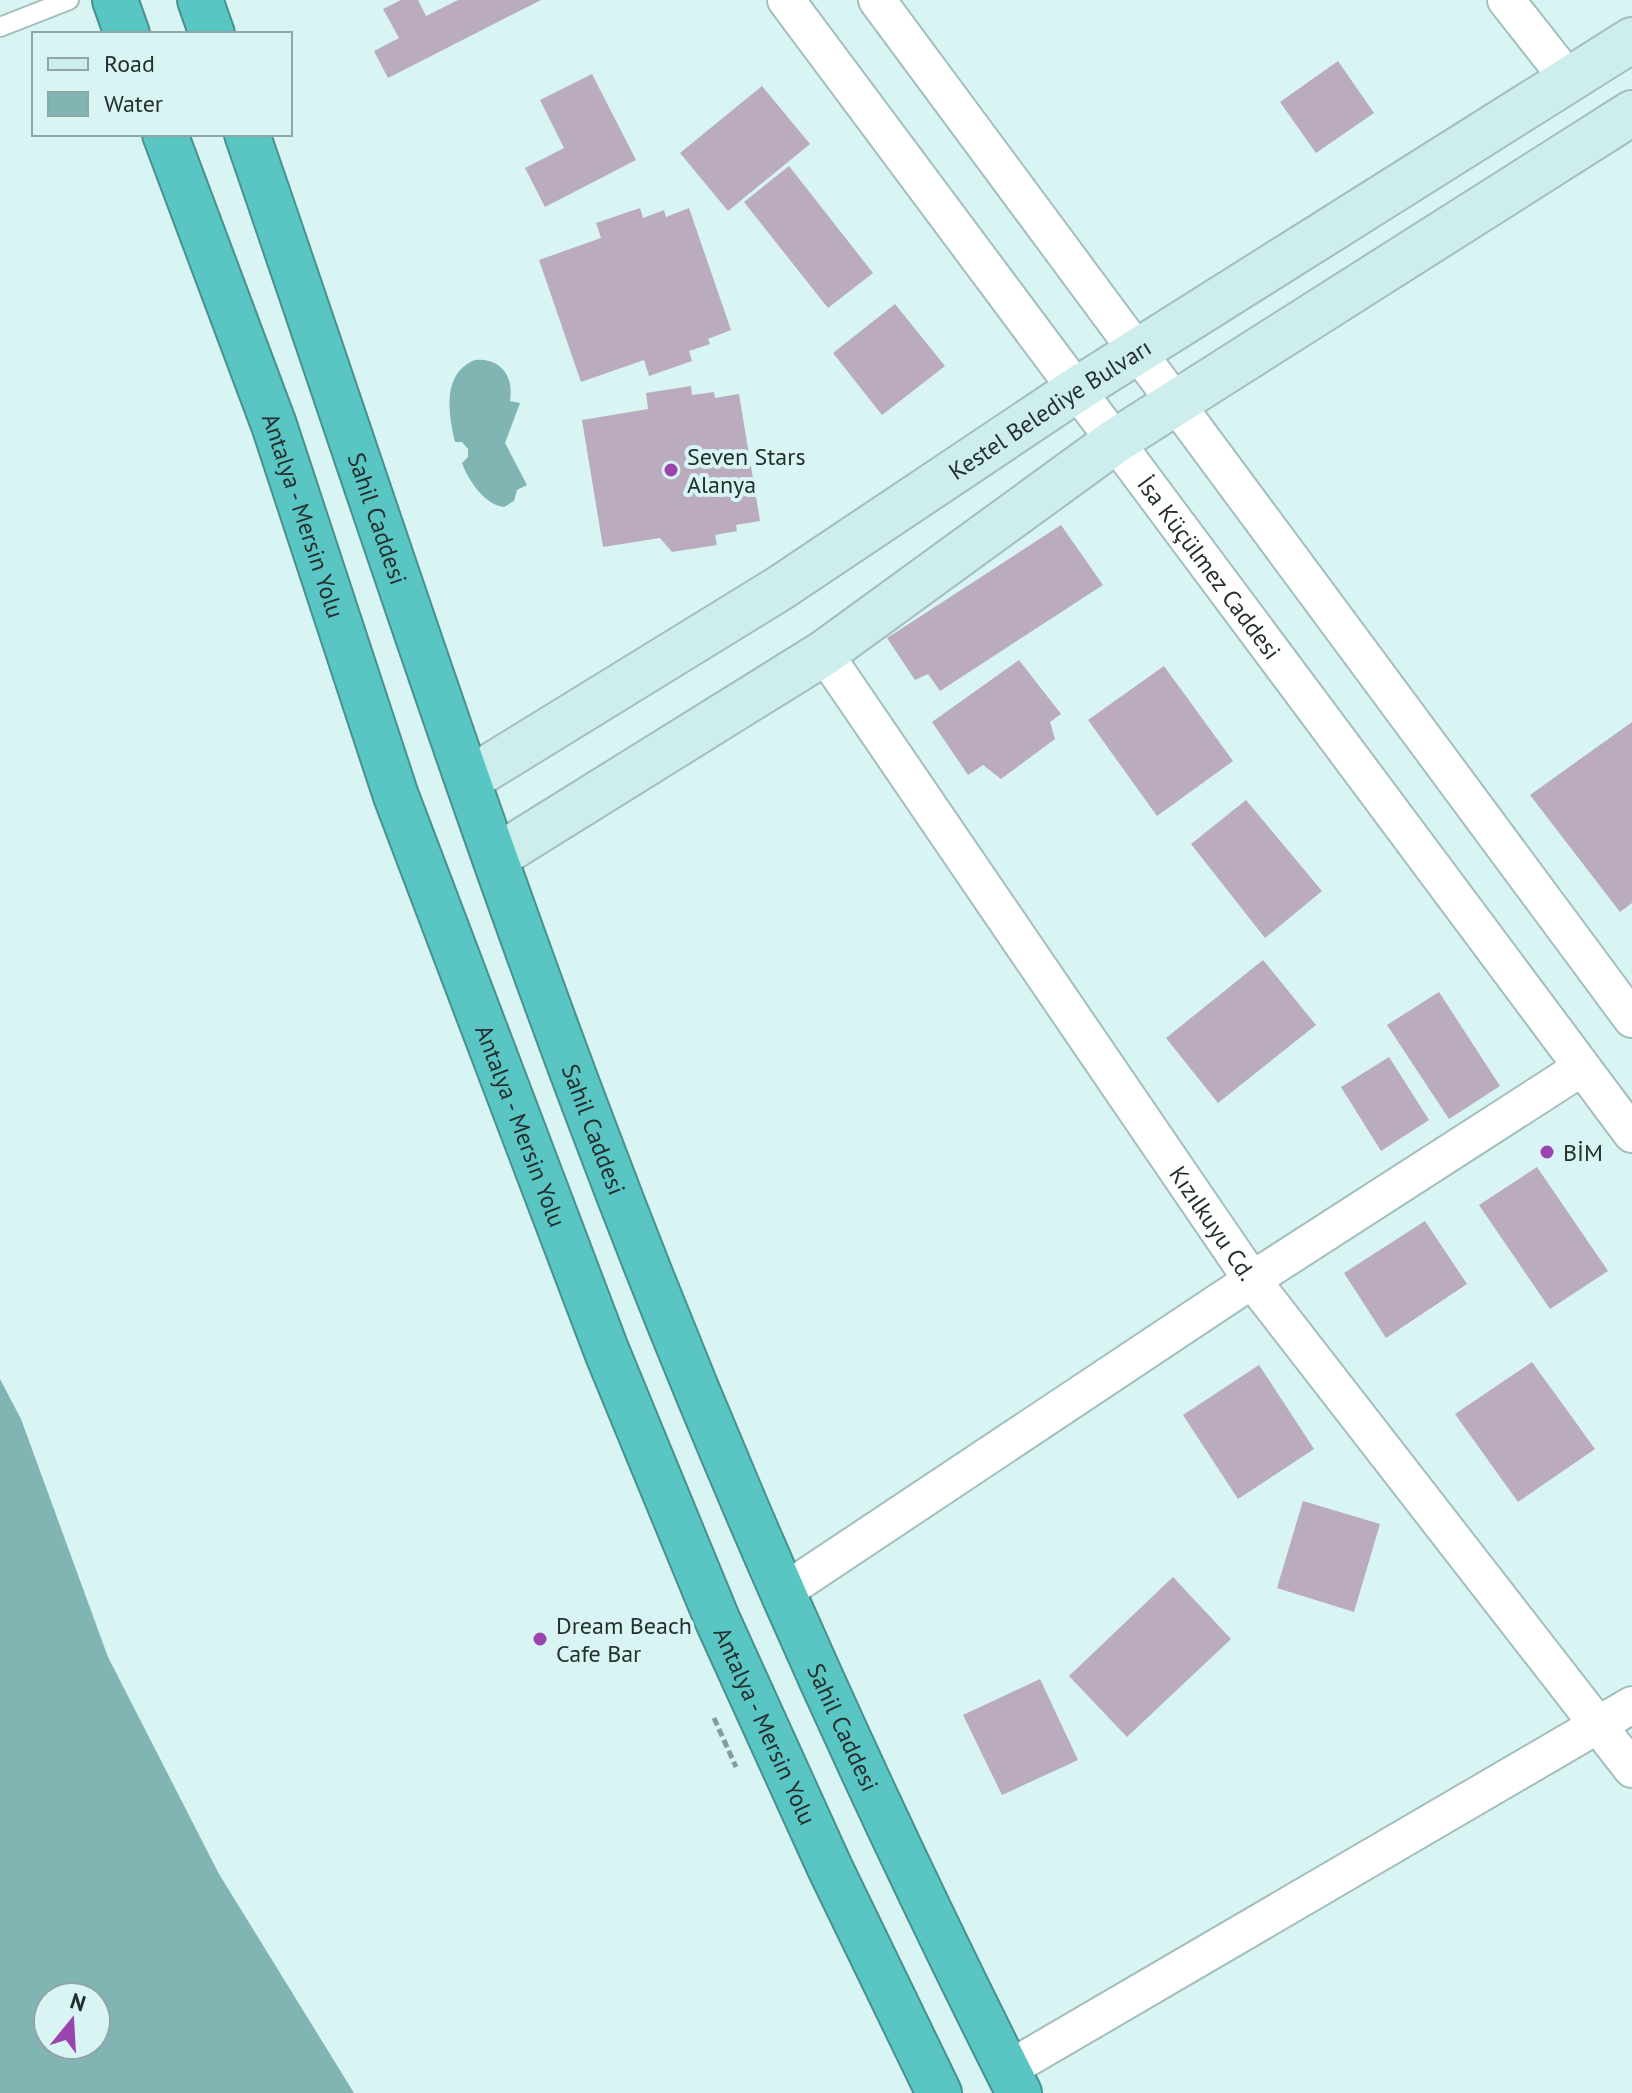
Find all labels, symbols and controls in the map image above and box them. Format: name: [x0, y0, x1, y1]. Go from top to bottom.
legend: [32, 32, 292, 136]
text: Road: [104, 48, 155, 79]
text: Water: [104, 88, 163, 119]
street label: Kestel Belediye Bulvarı: [942, 331, 1157, 486]
street label: Antalya - Mersin Yolu: [255, 409, 352, 622]
place label: Seven Stars Alanya: [687, 441, 806, 500]
street label: Sahil Caddesi: [341, 448, 415, 588]
marker: Seven Stars Alanya: [662, 461, 680, 479]
street label: İsa Küçülmez Caddesi: [1131, 469, 1288, 665]
street label: Antalya - Mersin Yolu: [469, 1020, 574, 1231]
street label: Sahil Caddesi: [555, 1059, 633, 1199]
place label: BİM: [1563, 1137, 1603, 1168]
marker: BİM: [1538, 1143, 1556, 1161]
street label: Kızılkuyu Cd.: [1163, 1160, 1263, 1286]
place label: Dream Beach Cafe Bar: [556, 1610, 692, 1669]
street label: Antalya - Mersin Yolu: [707, 1622, 824, 1830]
marker: Dream Beach Cafe Bar: [531, 1630, 549, 1648]
street label: Sahil Caddesi: [801, 1658, 886, 1796]
north arrow: [32, 1981, 112, 2061]
text: N: [67, 1986, 89, 2018]

